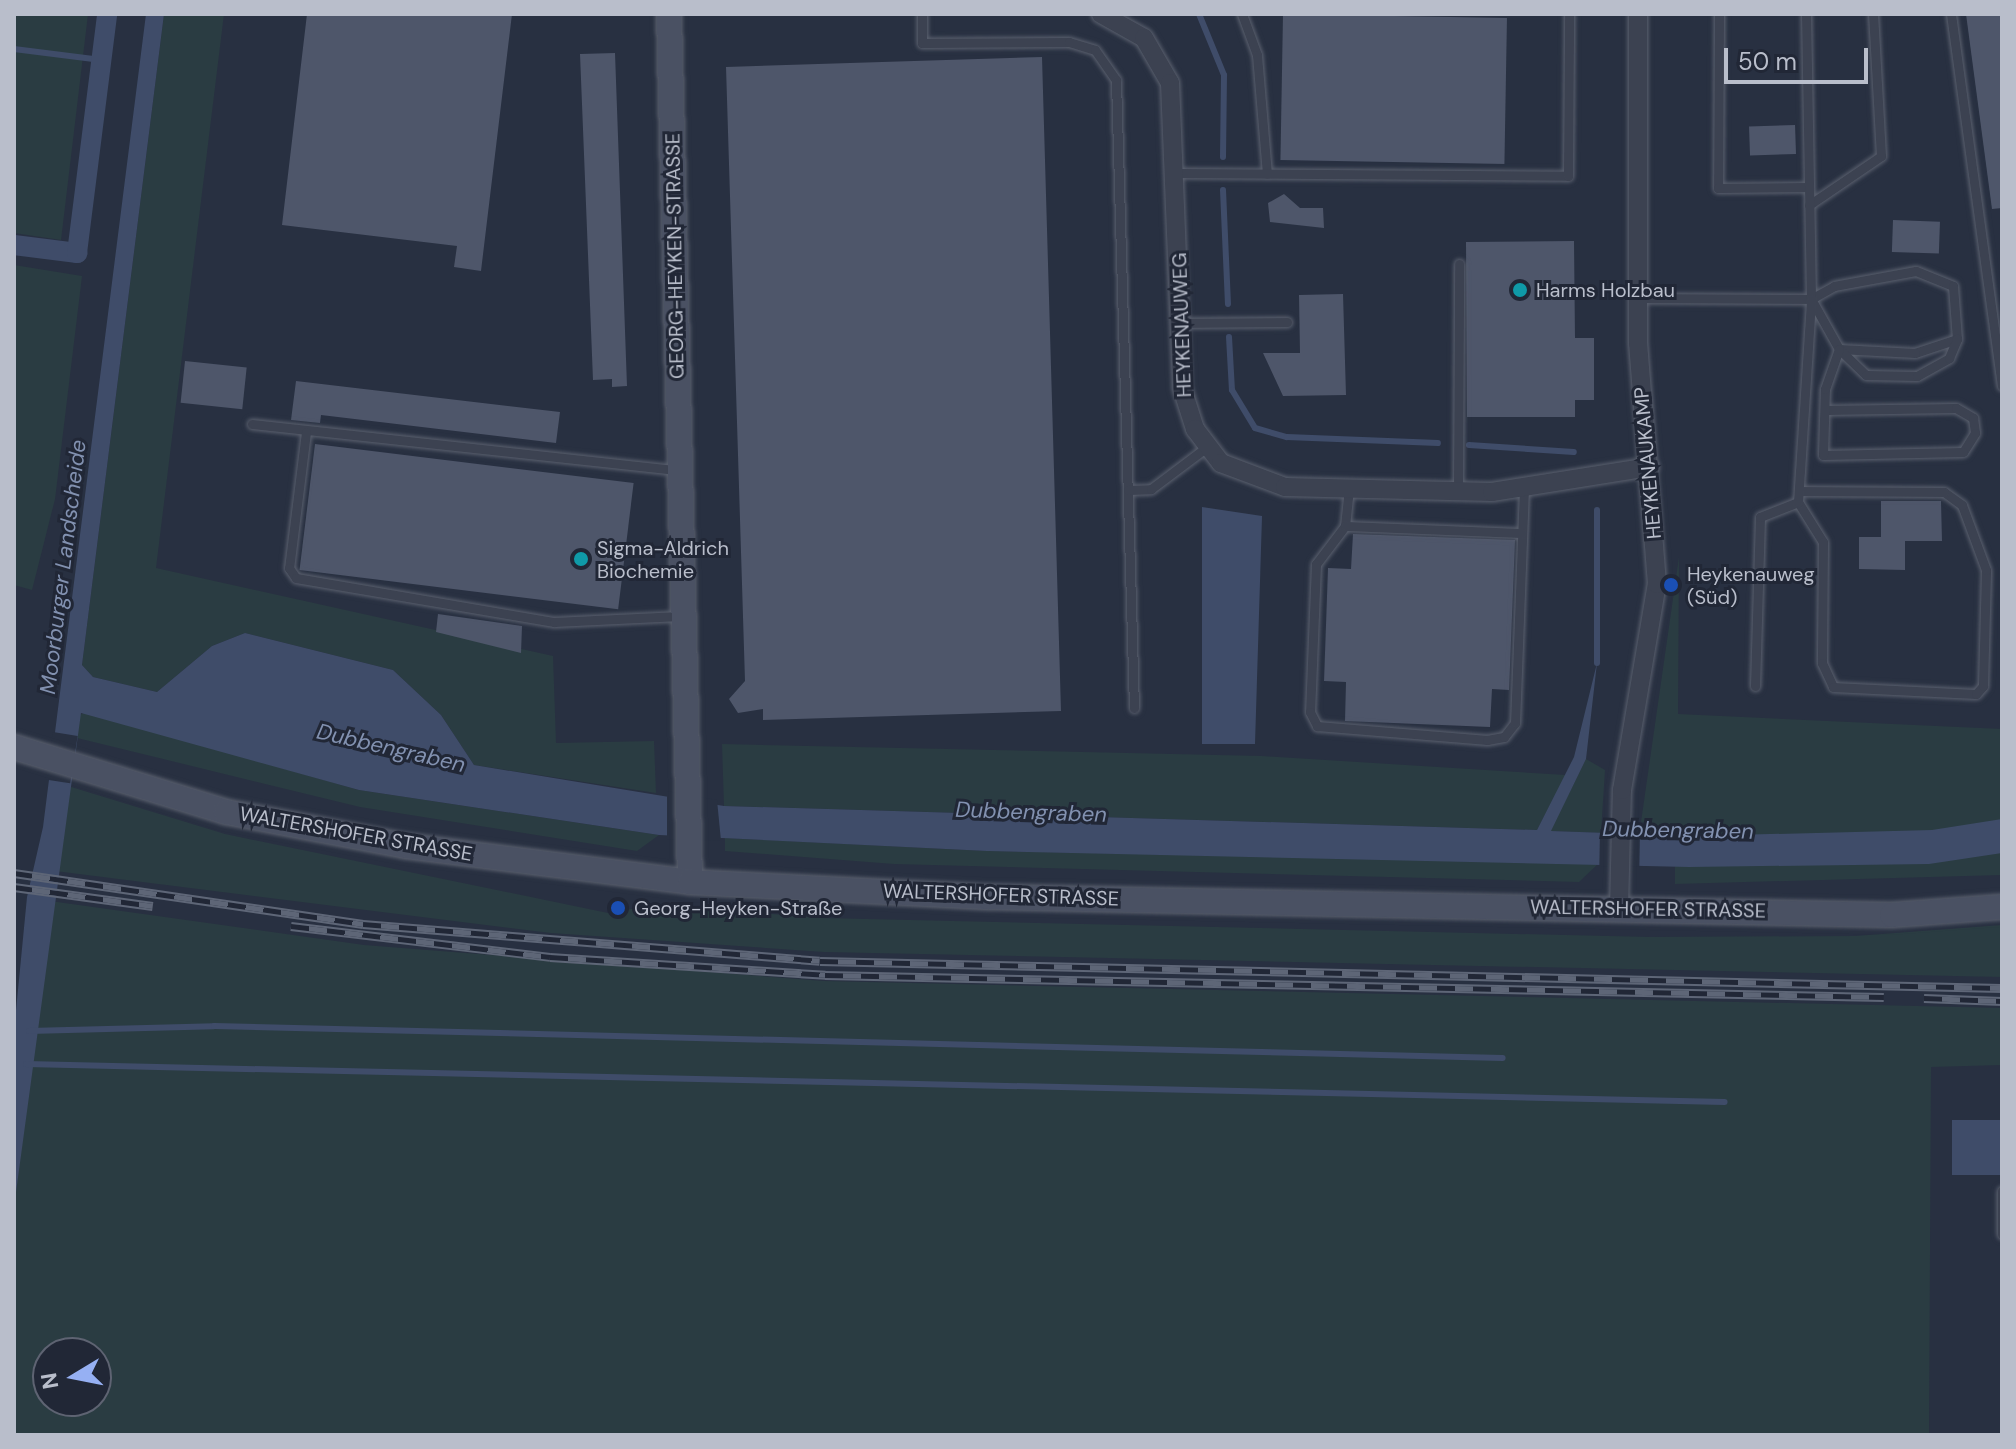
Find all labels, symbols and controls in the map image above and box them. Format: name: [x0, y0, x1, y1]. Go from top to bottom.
scale bar: [1728, 32, 1872, 82]
text: 50 m: [1738, 46, 1797, 77]
street label: GEORG-HEYKEN-STRASSE: [661, 133, 689, 379]
street label: HEYKENAUWEG: [1167, 252, 1197, 398]
place label: Harms Holzbau: [1536, 278, 1675, 302]
marker: Harms Holzbau: [1511, 281, 1529, 299]
street label: HEYKENAUKAMP: [1629, 386, 1667, 540]
water label: Moorburger Landscheide: [34, 438, 92, 696]
place label: Sigma-Aldrich Biochemie: [597, 536, 729, 583]
marker: Sigma-Aldrich Biochemie: [572, 550, 590, 568]
place label: Heykenauweg (Süd): [1687, 562, 1815, 609]
marker: Heykenauweg (Süd): [1662, 576, 1680, 594]
water label: Dubbengraben: [314, 718, 468, 778]
water label: Dubbengraben: [955, 796, 1107, 828]
street label: WALTERSHOFER STRASSE: [238, 802, 474, 866]
water label: Dubbengraben: [1602, 815, 1754, 845]
street label: WALTERSHOFER STRASSE: [883, 879, 1119, 911]
street label: WALTERSHOFER STRASSE: [1530, 895, 1766, 923]
place label: Georg-Heyken-Straße: [634, 896, 842, 920]
marker: Georg-Heyken-Straße: [609, 899, 627, 917]
north arrow: [32, 1337, 112, 1417]
text: N: [34, 1370, 66, 1391]

